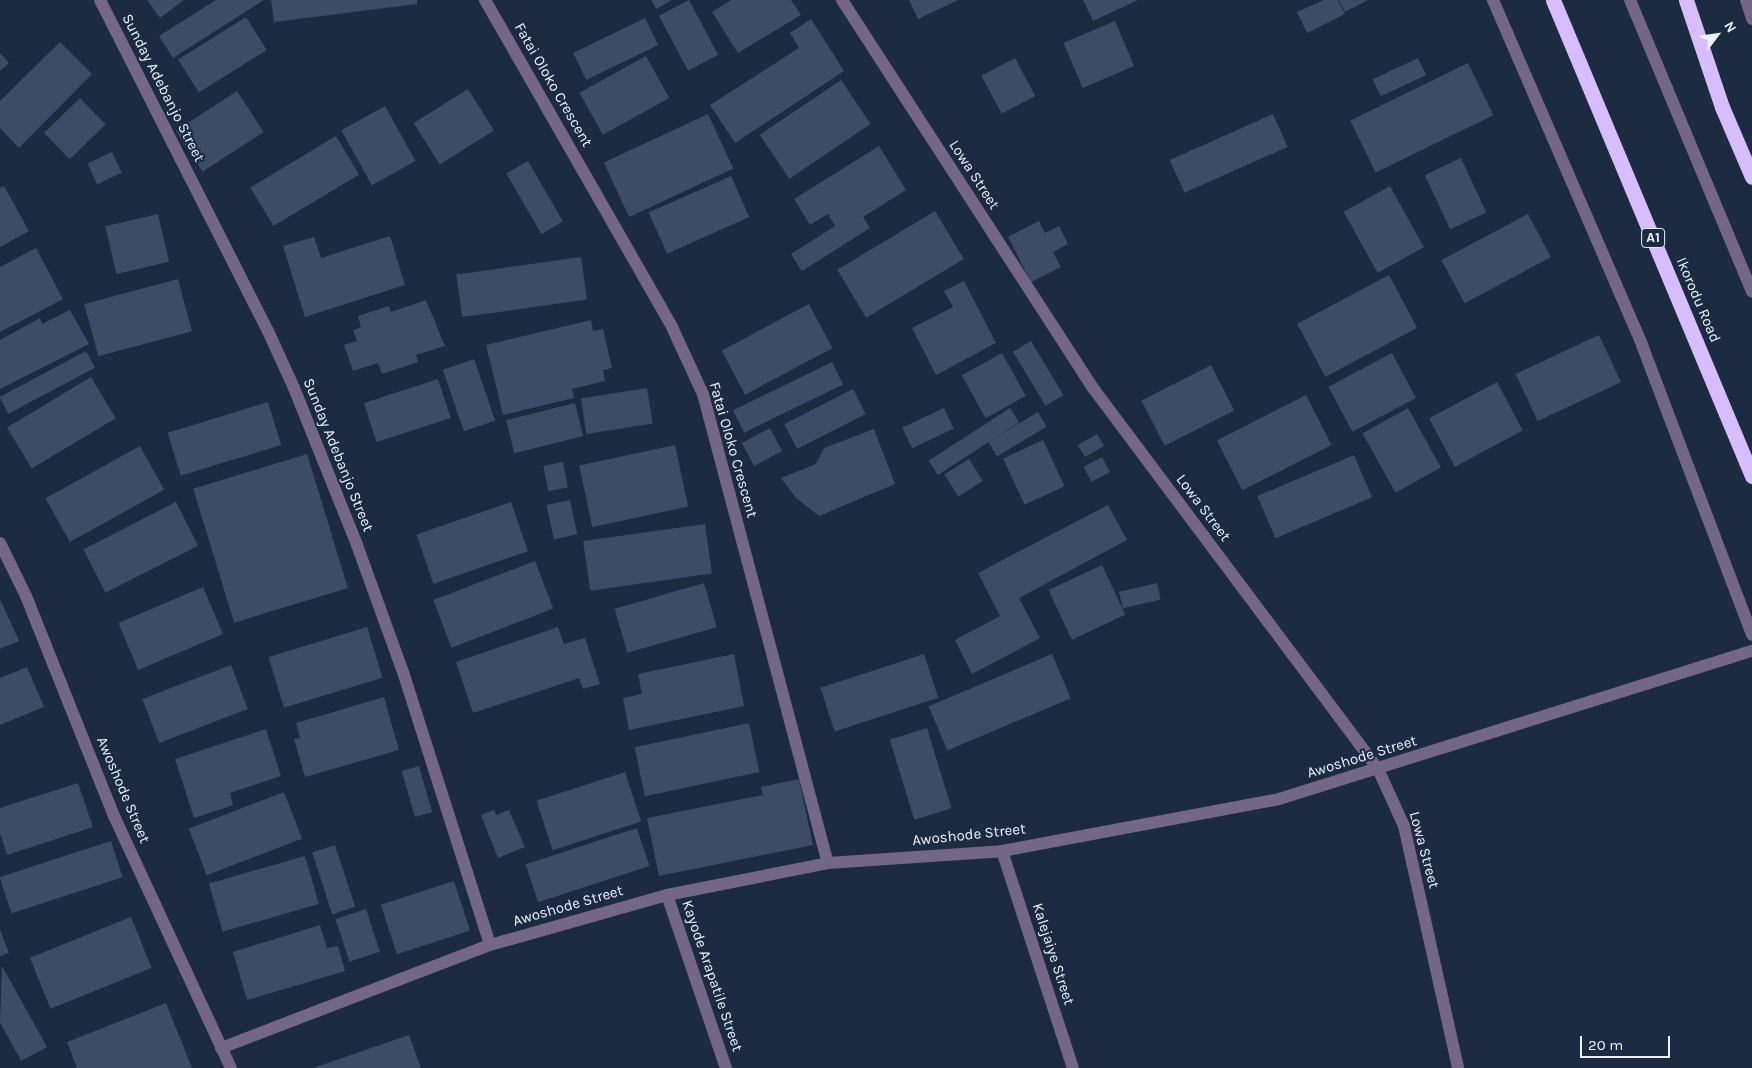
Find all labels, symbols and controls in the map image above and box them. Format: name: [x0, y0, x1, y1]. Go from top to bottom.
north arrow: [1692, 10, 1742, 60]
street label: Sunday Adebanjo Street: [118, 11, 208, 165]
text: N: [1720, 18, 1740, 36]
street label: Fatai Oloko Crescent: [510, 20, 596, 150]
street label: Lowa Street: [945, 137, 1003, 213]
road number: A1: [1640, 227, 1666, 250]
street label: Ikorodu Road: [1672, 255, 1724, 345]
street label: Sunday Adebanjo Street: [299, 376, 377, 534]
street label: Fatai Oloko Crescent: [705, 380, 761, 520]
street label: Lowa Street: [1172, 471, 1234, 545]
street label: Awoshode Street: [1305, 732, 1419, 782]
street label: Awoshode Street: [92, 734, 154, 846]
street label: Lowa Street: [1405, 809, 1443, 891]
street label: Awoshode Street: [911, 820, 1027, 850]
street label: Awoshode Street: [511, 882, 625, 930]
street label: Kayode Arapatile Street: [678, 898, 746, 1054]
street label: Kalejaiye Street: [1028, 901, 1078, 1007]
scale bar: [1582, 1026, 1672, 1058]
text: 20 m: [1588, 1036, 1623, 1054]

